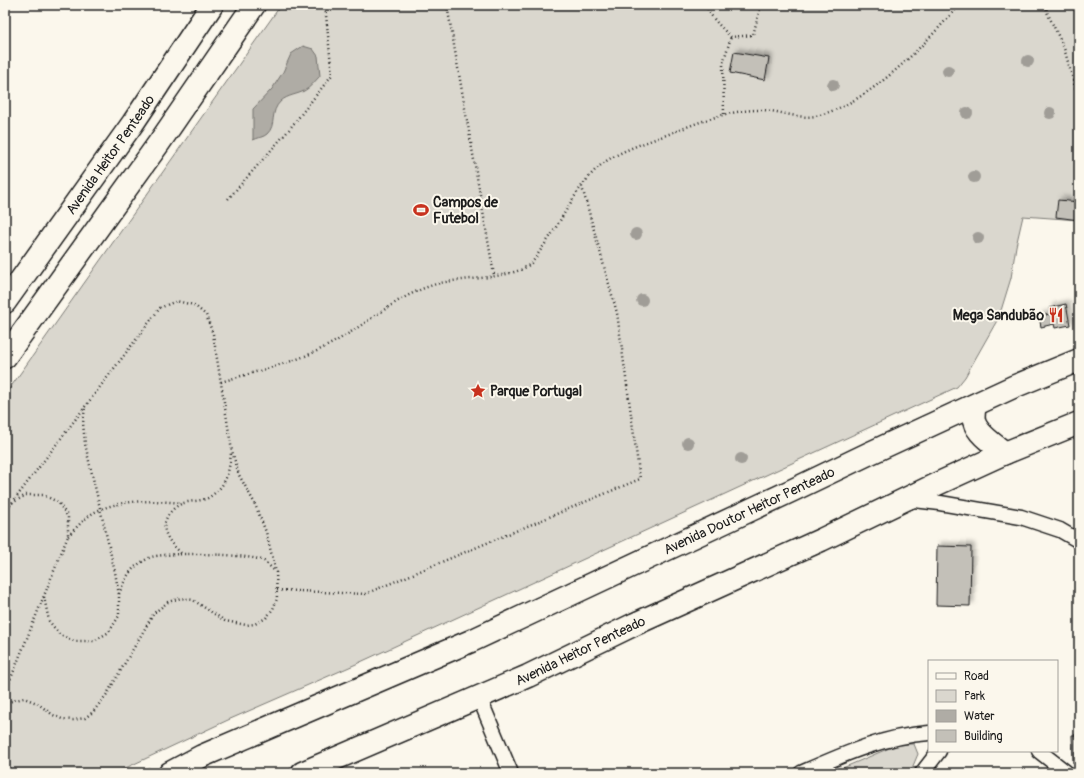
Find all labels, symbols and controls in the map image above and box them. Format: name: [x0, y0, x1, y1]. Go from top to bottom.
street label: Avenida Heitor Penteado: [62, 91, 158, 218]
place label: Campos de Futebol: [433, 194, 499, 227]
sports icon: Campos de Futebol: [412, 201, 430, 219]
restaurant icon: Mega Sandubão: [1047, 306, 1065, 324]
place label: Mega Sandubão: [953, 307, 1044, 324]
place icon: Parque Portugal: [469, 382, 487, 400]
place label: Parque Portugal: [490, 383, 582, 400]
street label: Avenida Doutor Heitor Penteado: [661, 463, 838, 558]
street label: Avenida Heitor Penteado: [513, 612, 648, 689]
legend: [928, 660, 1058, 752]
text: Road: [964, 669, 989, 684]
text: Park: [964, 689, 985, 704]
text: Water: [964, 709, 995, 724]
text: Building: [964, 729, 1003, 744]

